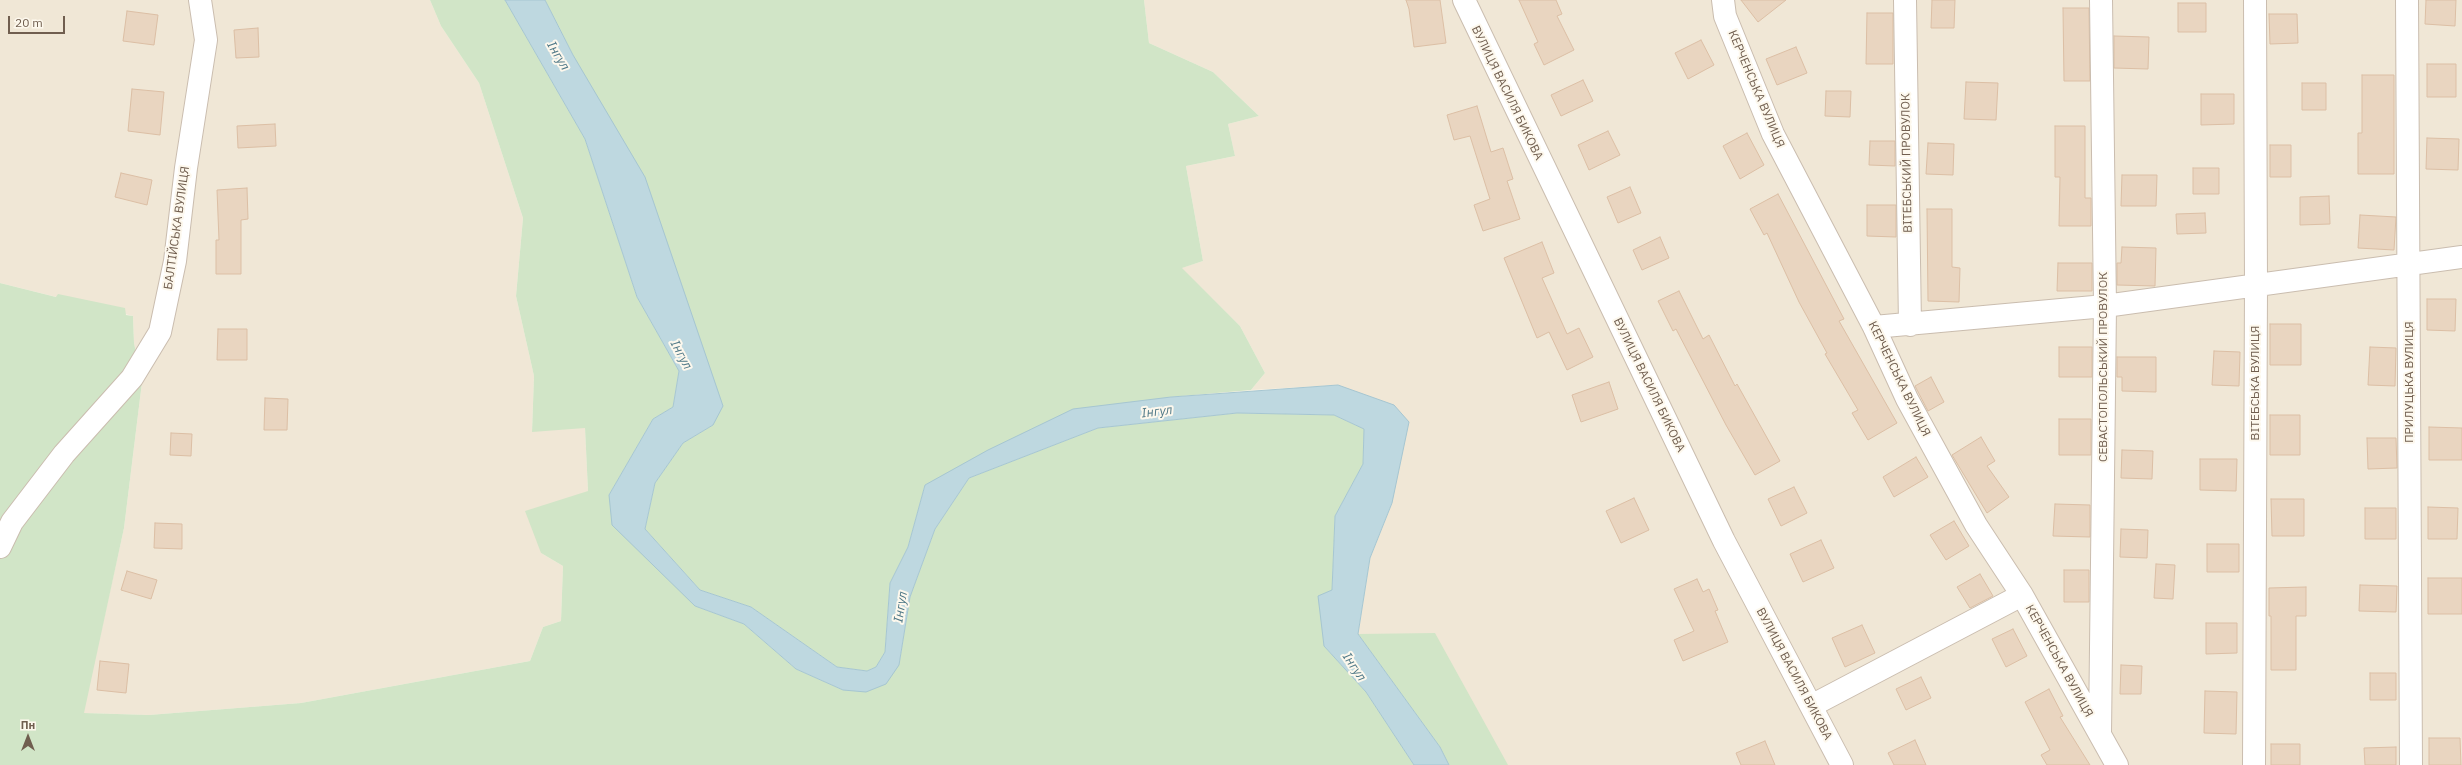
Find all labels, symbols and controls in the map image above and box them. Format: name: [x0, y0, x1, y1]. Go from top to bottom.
scale bar: [10, 8, 67, 34]
text: 20 m: [15, 15, 43, 30]
street label: ВУЛИЦЯ ВАСИЛЯ БИКОВА: [1468, 23, 1546, 163]
street label: КЕРЧЕНСЬКА ВУЛИЦЯ: [1725, 28, 1787, 150]
water label: Інгул: [543, 39, 573, 73]
street label: ВІТЕБСЬКИЙ ПРОВУЛОК: [1899, 93, 1915, 233]
street label: БАЛТІЙСЬКА ВУЛИЦЯ: [161, 165, 193, 291]
street label: СЕВАСТОПОЛЬСЬКИЙ ПРОВУЛОК: [2097, 272, 2111, 462]
street label: ВУЛИЦЯ ВАСИЛЯ БИКОВА: [1610, 315, 1688, 455]
street label: КЕРЧЕНСЬКА ВУЛИЦЯ: [1865, 319, 1933, 439]
street label: ПРИЛУЦЬКА ВУЛИЦЯ: [2403, 321, 2417, 443]
street label: ВІТЕБСЬКА ВУЛИЦЯ: [2249, 326, 2263, 440]
water label: Інгул: [667, 338, 695, 372]
water label: Інгул: [1141, 402, 1173, 422]
water label: Інгул: [891, 590, 911, 624]
street label: КЕРЧЕНСЬКА ВУЛИЦЯ: [2022, 602, 2096, 720]
street label: ВУЛИЦЯ ВАСИЛЯ БИКОВА: [1753, 605, 1835, 743]
water label: Інгул: [1339, 650, 1369, 684]
north arrow: [8, 717, 48, 757]
text: Пн: [21, 718, 35, 732]

